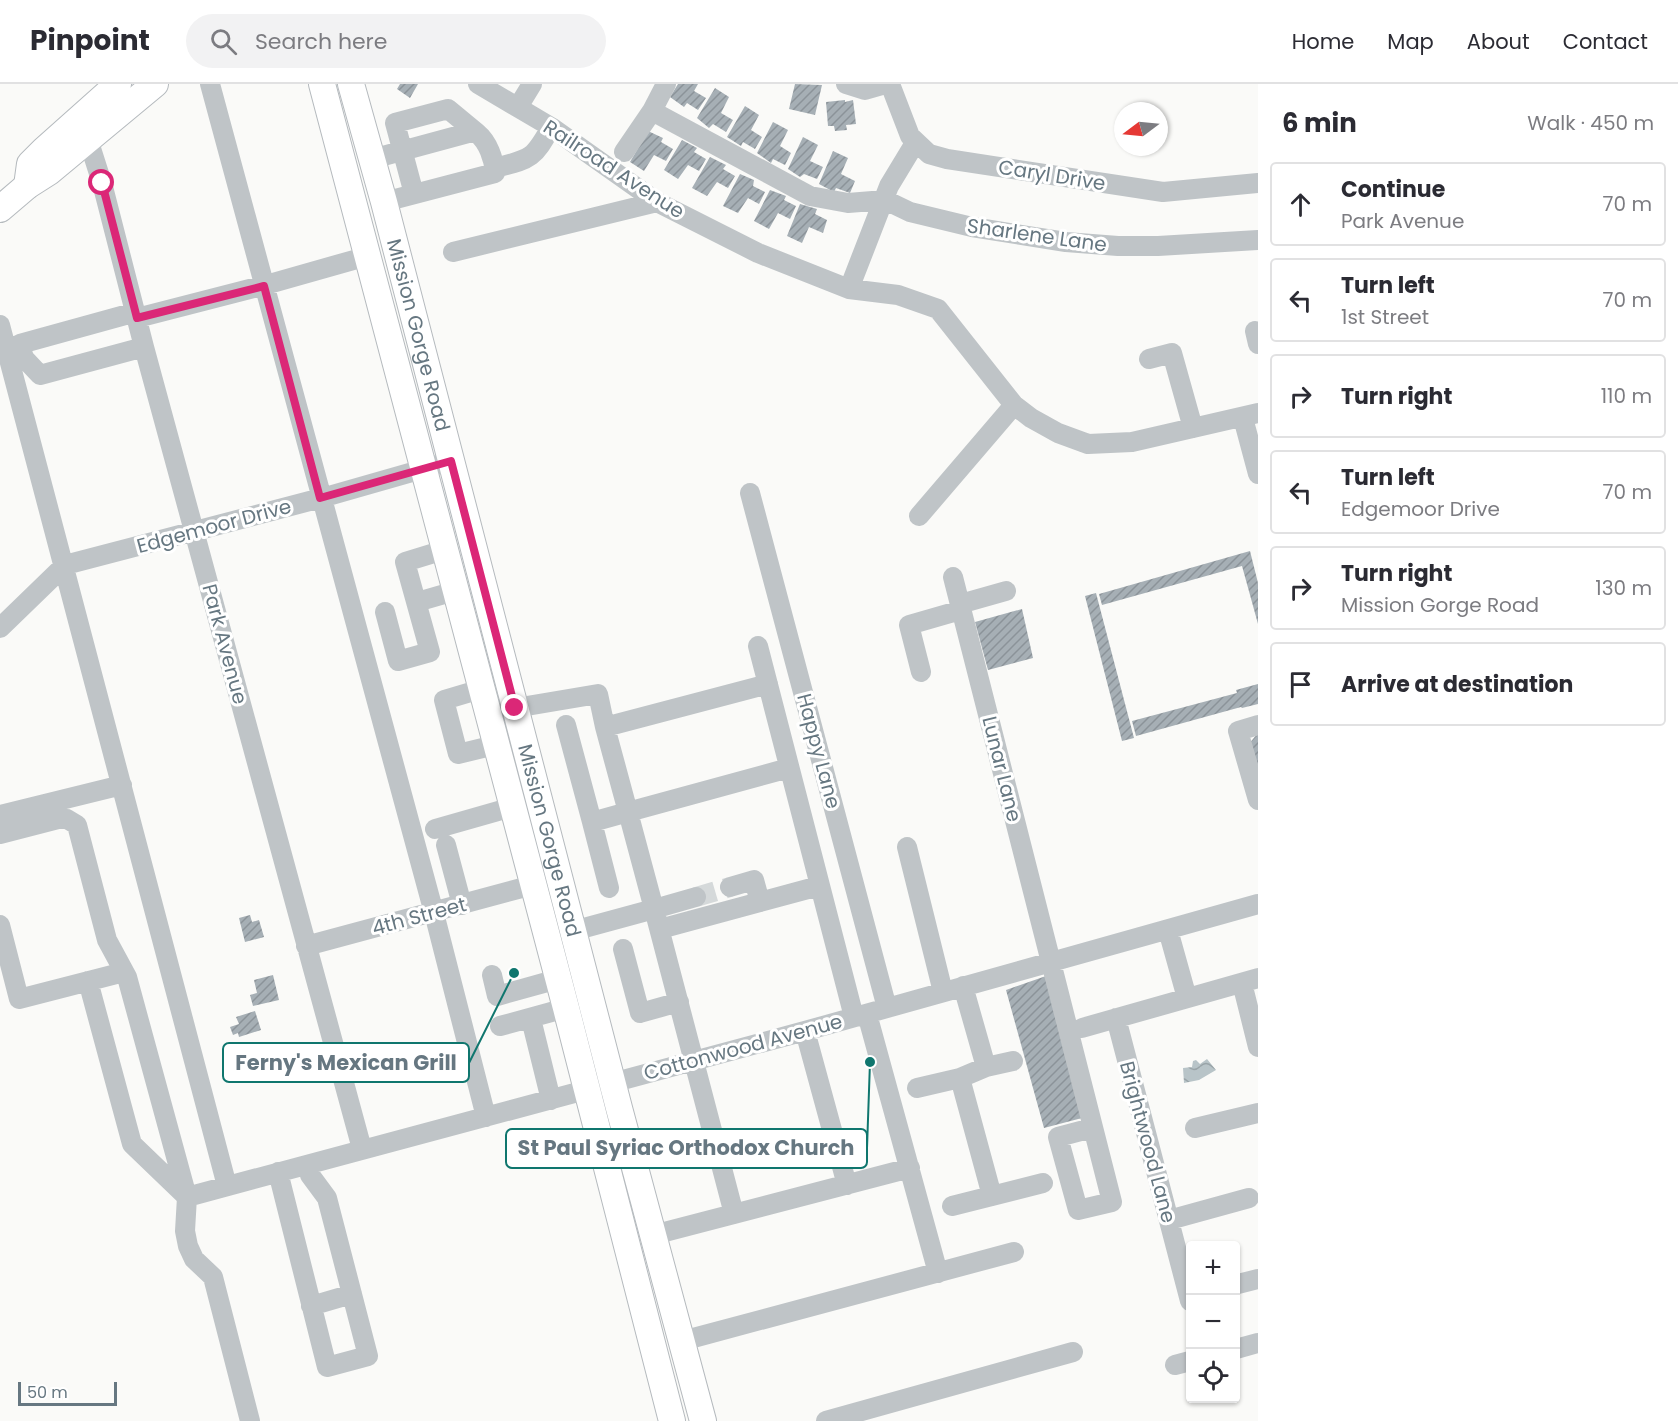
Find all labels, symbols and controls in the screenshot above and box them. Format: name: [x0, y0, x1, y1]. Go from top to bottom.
search box: [186, 14, 606, 68]
text: Pinpoint: [30, 21, 150, 60]
icon: search: [207, 25, 240, 58]
text: Search here: [255, 26, 387, 57]
text: Home: [1292, 27, 1354, 56]
text: Map: [1387, 27, 1434, 56]
text: About: [1467, 27, 1530, 56]
text: Contact: [1563, 27, 1648, 56]
north arrow: [1114, 102, 1168, 156]
text: 6 min: [1282, 105, 1357, 141]
text: Walk · 450 m: [1527, 109, 1654, 137]
street label: Railroad Avenue: [538, 113, 690, 225]
street label: Caryl Drive: [996, 153, 1108, 197]
route start: [88, 169, 114, 195]
text: Continue: [1341, 174, 1445, 205]
icon: ahead: [1284, 188, 1317, 221]
text: 70 m: [1603, 190, 1652, 218]
text: Park Avenue: [1341, 207, 1464, 235]
street label: Sharlene Lane: [965, 211, 1109, 259]
street label: Mission Gorge Road: [380, 236, 457, 434]
text: Turn left: [1341, 270, 1435, 301]
icon: left: [1284, 284, 1317, 317]
text: 70 m: [1603, 286, 1652, 314]
text: 1st Street: [1341, 303, 1429, 331]
icon: right: [1284, 380, 1317, 413]
text: Turn right: [1341, 381, 1452, 412]
text: 110 m: [1601, 382, 1652, 410]
text: Turn left: [1341, 462, 1435, 493]
icon: left: [1284, 476, 1317, 509]
text: 70 m: [1603, 478, 1652, 506]
street label: Edgemoor Drive: [134, 492, 294, 560]
text: Edgemoor Drive: [1341, 495, 1500, 523]
text: Turn right: [1341, 558, 1452, 589]
icon: right: [1284, 572, 1317, 605]
text: 130 m: [1595, 574, 1652, 602]
street label: Park Avenue: [196, 581, 254, 707]
text: Mission Gorge Road: [1341, 591, 1539, 619]
icon: arrive: [1284, 668, 1317, 701]
text: Arrive at destination: [1341, 669, 1573, 700]
street label: Happy Lane: [790, 690, 848, 812]
route end: [501, 694, 527, 720]
street label: Lunar Lane: [975, 713, 1029, 825]
street label: Mission Gorge Road: [511, 741, 588, 940]
street label: 4th Street: [369, 890, 469, 942]
street label: Cottonwood Avenue: [641, 1007, 845, 1087]
callout: Ferny's Mexican Grill: [223, 1043, 469, 1082]
text: Ferny's Mexican Grill: [235, 1048, 457, 1077]
street label: Brightwood Lane: [1113, 1058, 1183, 1226]
callout: St Paul Syriac Orthodox Church: [506, 1129, 867, 1168]
text: St Paul Syriac Orthodox Church: [518, 1133, 855, 1162]
map controls: [1186, 1241, 1240, 1403]
button: +: [1186, 1241, 1240, 1295]
button: −: [1186, 1295, 1240, 1349]
button: locate: [1186, 1349, 1240, 1403]
scale bar: [18, 1379, 117, 1406]
text: 50 m: [27, 1381, 68, 1404]

